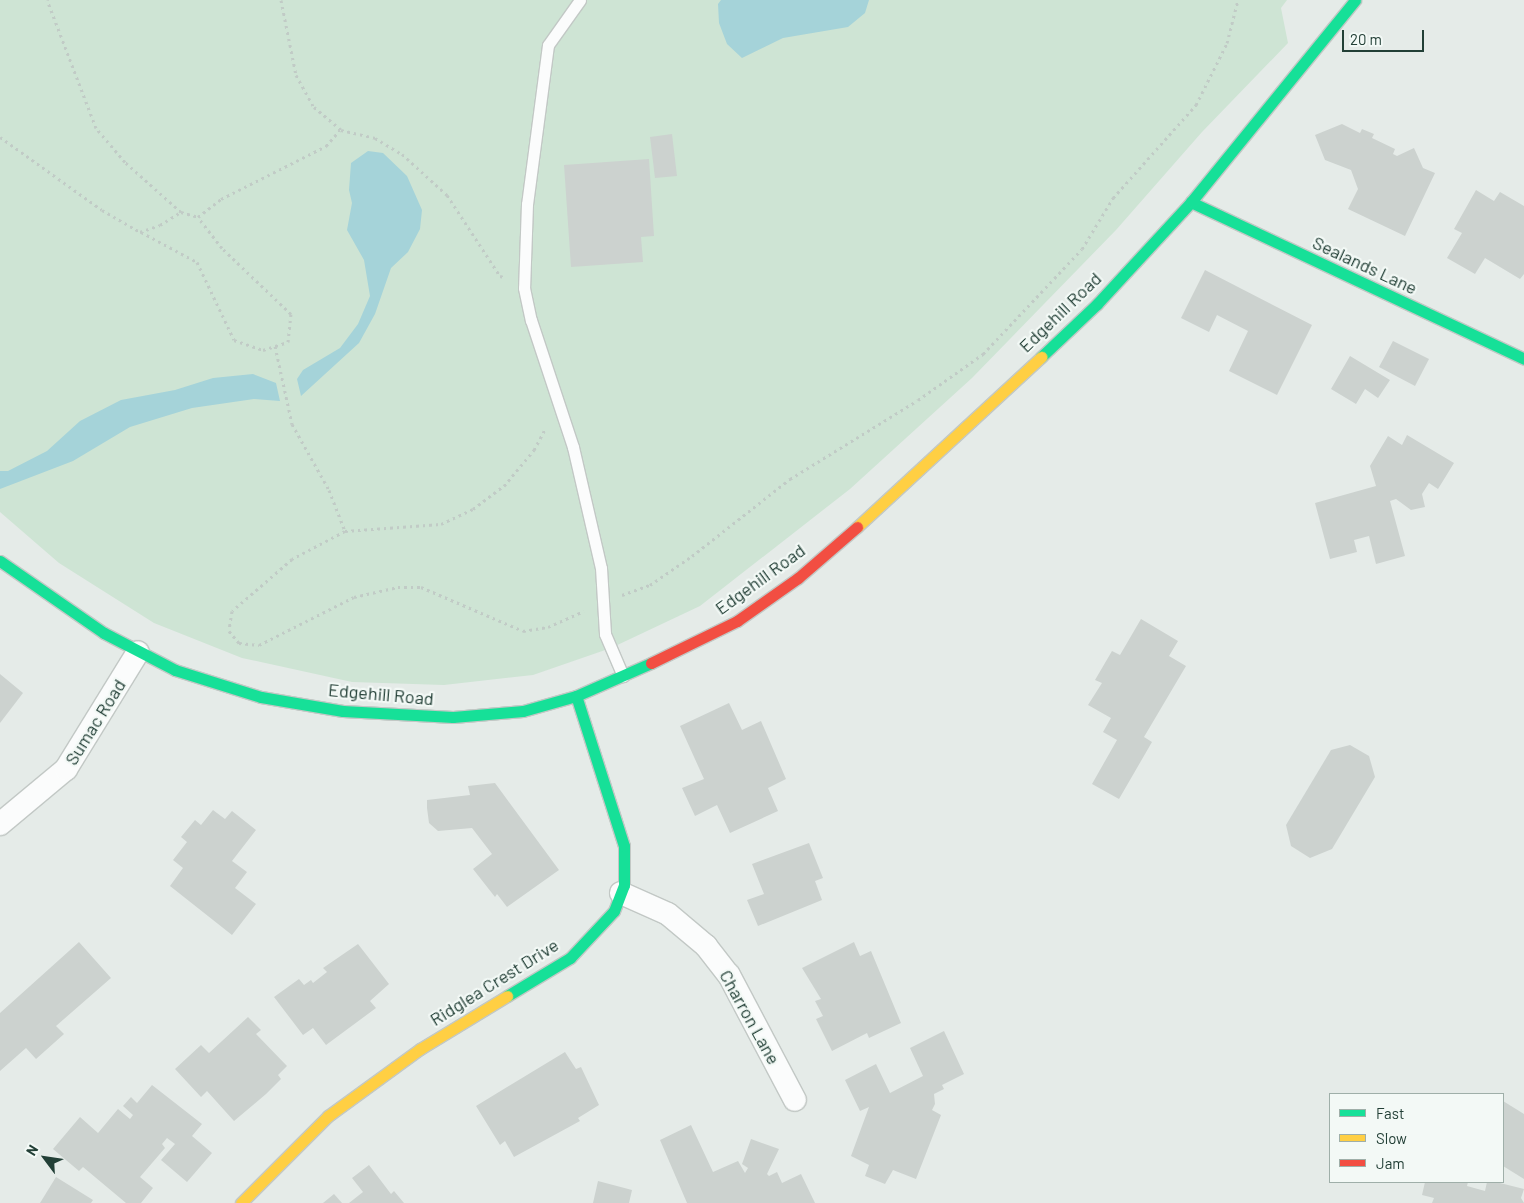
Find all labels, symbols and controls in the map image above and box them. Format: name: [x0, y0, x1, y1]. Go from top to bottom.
scale bar: [1344, 20, 1426, 52]
text: 20 m: [1350, 30, 1382, 48]
street label: Sealands Lane: [1309, 231, 1421, 299]
street label: Edgehill Road: [1014, 267, 1106, 357]
street label: Edgehill Road: [711, 539, 809, 619]
street label: Sumac Road: [60, 675, 130, 769]
street label: Edgehill Road: [327, 679, 435, 709]
street label: Ridglea Crest Drive: [426, 934, 562, 1030]
street label: Charron Lane: [715, 966, 785, 1068]
legend: [1329, 1093, 1504, 1183]
text: Fast: [1376, 1104, 1404, 1122]
text: Slow: [1376, 1129, 1407, 1147]
north arrow: [20, 1133, 70, 1183]
text: N: [22, 1142, 41, 1158]
text: Jam: [1376, 1154, 1405, 1172]

